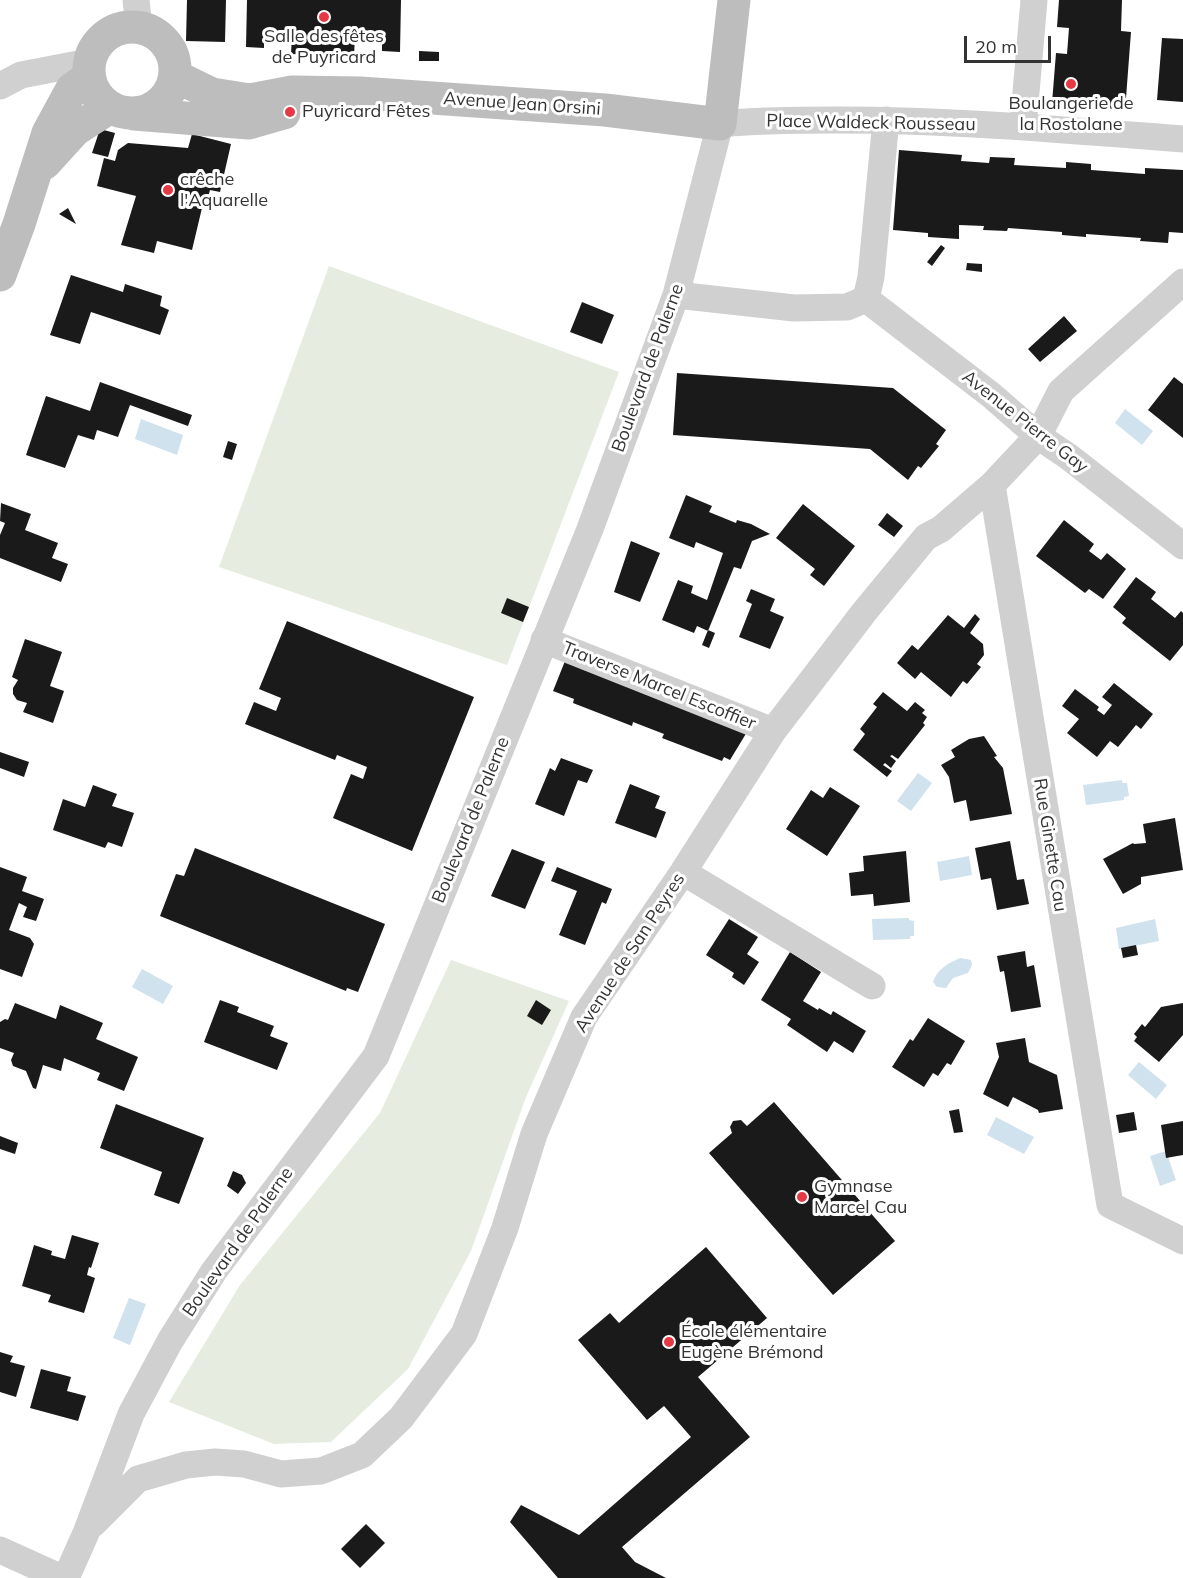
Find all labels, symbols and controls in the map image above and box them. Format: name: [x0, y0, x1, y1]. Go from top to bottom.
marker: Salle des fêtes de Puyricard: [317, 10, 331, 24]
scale bar: [967, 24, 1054, 62]
place label: Salle des fêtes de Puyricard: [264, 26, 384, 68]
text: 20 m: [975, 35, 1017, 58]
marker: Boulangerie de la Rostolane: [1064, 77, 1078, 91]
street label: Avenue Jean Orsini: [443, 88, 601, 120]
place label: Boulangerie de la Rostolane: [1008, 93, 1134, 136]
place label: Puyricard Fêtes: [302, 101, 430, 123]
marker: Puyricard Fêtes: [283, 105, 297, 119]
street label: Place Waldeck Rousseau: [766, 110, 976, 136]
place label: crêche l'Aquarelle: [180, 169, 268, 212]
marker: crêche l'Aquarelle: [161, 183, 175, 197]
street label: Boulevard de Palerne: [608, 281, 688, 455]
street label: Avenue Pierre Gay: [958, 366, 1092, 478]
street label: Traverse Marcel Escoffier: [559, 637, 759, 735]
street label: Boulevard de Palerne: [428, 734, 514, 906]
street label: Rue Ginette Cau: [1029, 777, 1071, 913]
street label: Avenue de San Peyres: [570, 869, 690, 1037]
street label: Boulevard de Palerne: [178, 1163, 298, 1321]
place label: Gymnase Marcel Cau: [814, 1176, 907, 1218]
marker: Gymnase Marcel Cau: [795, 1190, 809, 1204]
place label: École élémentaire Eugène Brémond: [681, 1321, 827, 1364]
marker: École élémentaire Eugène Brémond: [662, 1335, 676, 1349]

